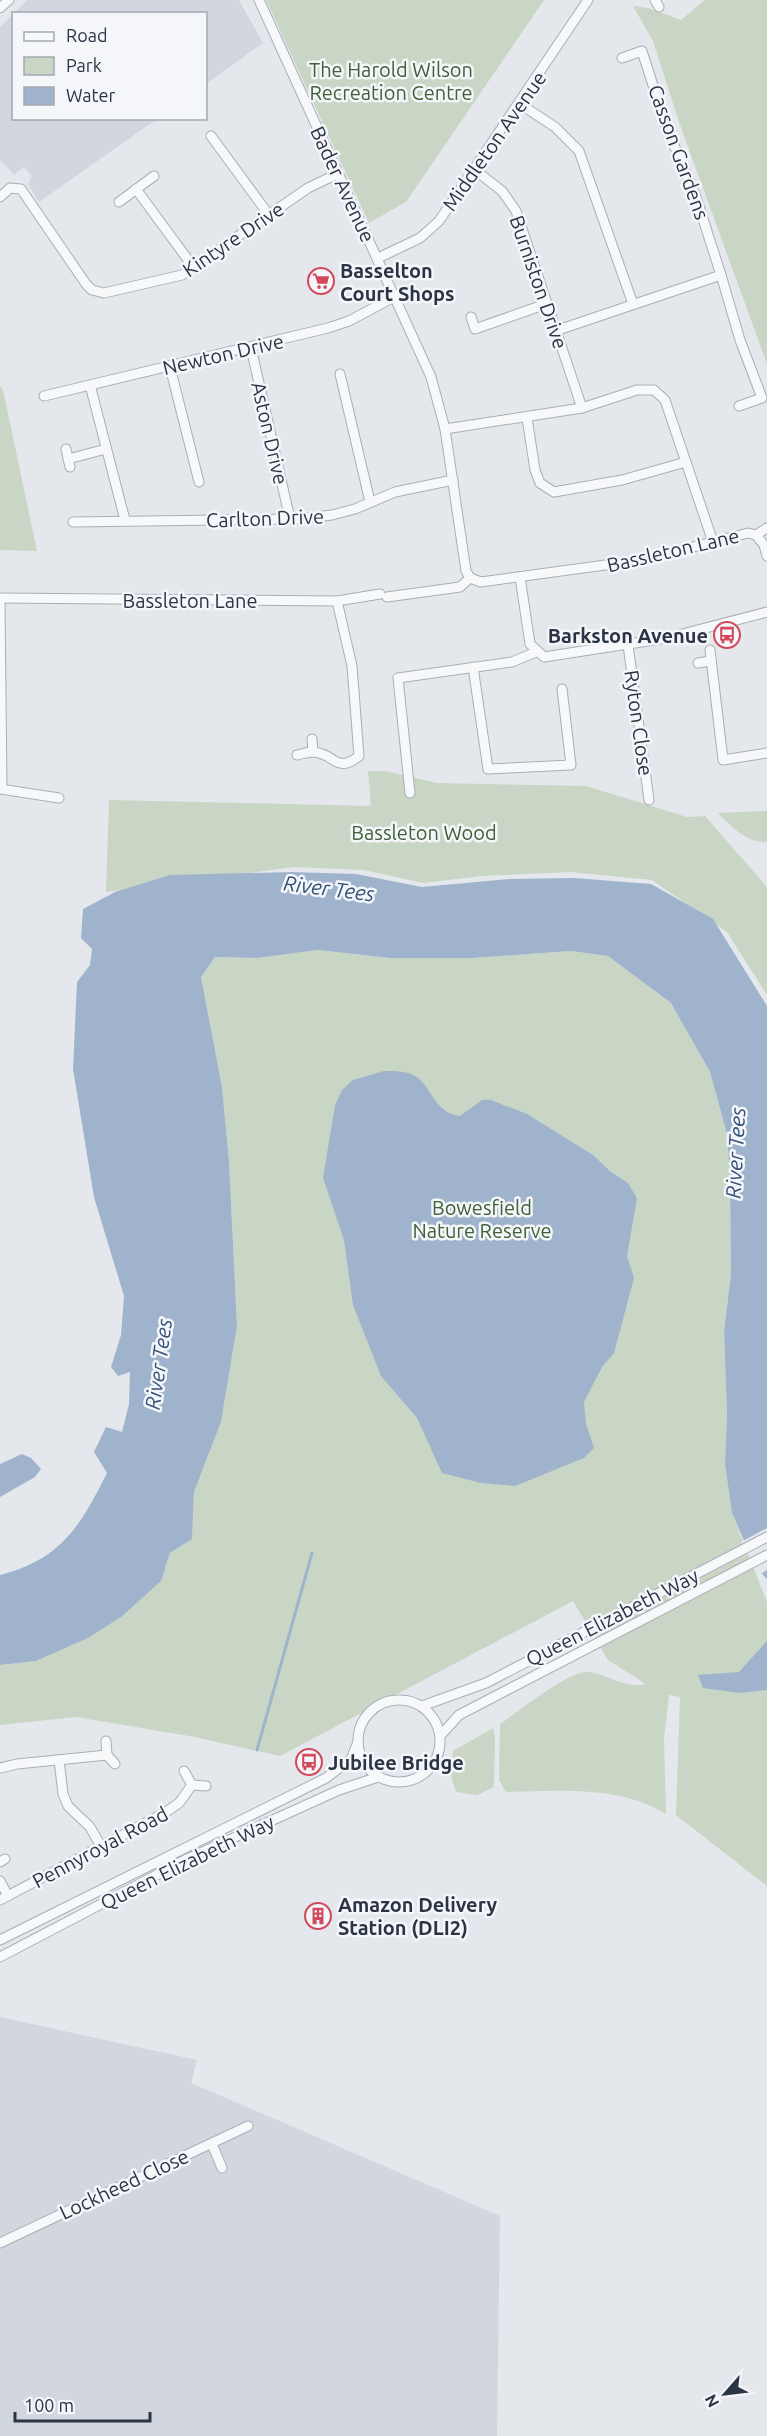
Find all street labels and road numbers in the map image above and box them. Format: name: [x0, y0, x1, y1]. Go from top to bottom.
street label: Middleton Avenue: [437, 67, 551, 215]
street label: Casson Gardens: [644, 82, 714, 222]
street label: Bader Avenue: [306, 122, 380, 246]
street label: Kintyre Drive: [178, 197, 288, 281]
street label: Burniston Drive: [505, 212, 573, 352]
street label: Newton Drive: [160, 329, 286, 379]
street label: Aston Drive: [247, 379, 293, 487]
street label: Carlton Drive: [206, 504, 324, 532]
street label: Bassleton Lane: [605, 524, 741, 576]
street label: Bassleton Lane: [122, 589, 258, 612]
street label: Ryton Close: [620, 669, 658, 777]
street label: Queen Elizabeth Way: [522, 1563, 702, 1670]
street label: Pennyroyal Road: [28, 1802, 172, 1892]
street label: Queen Elizabeth Way: [96, 1810, 278, 1914]
street label: Lockheed Close: [56, 2144, 192, 2224]

